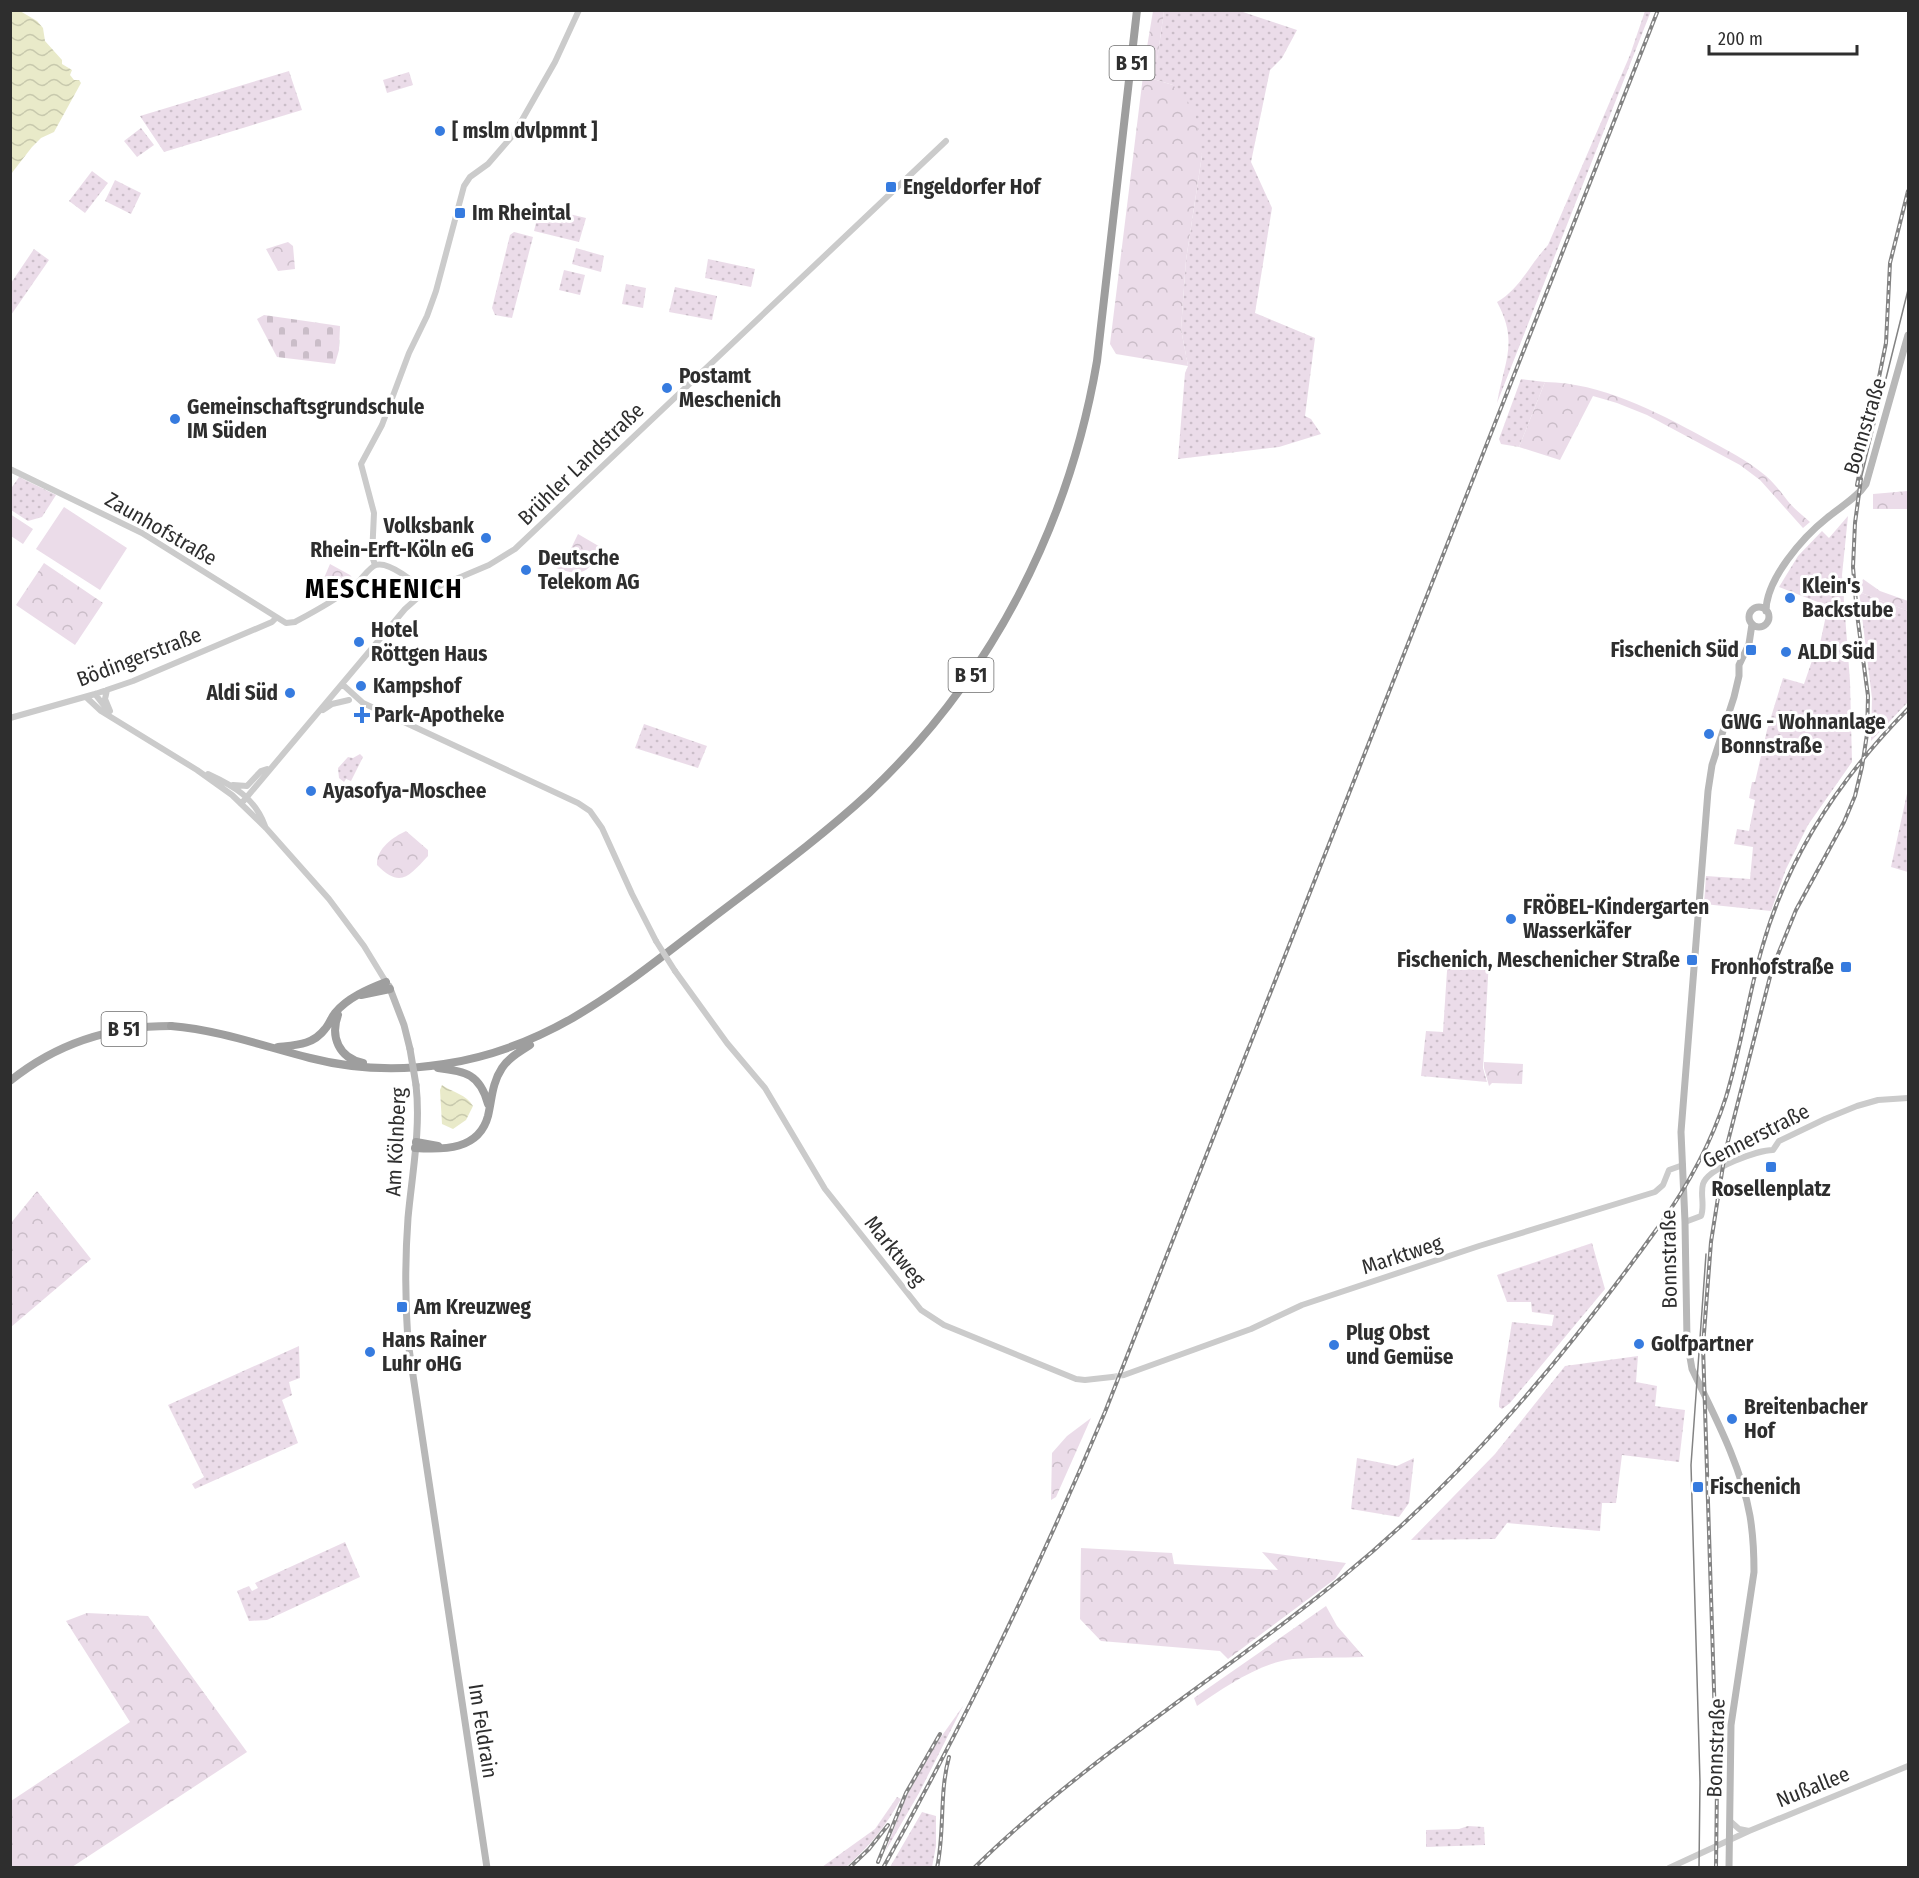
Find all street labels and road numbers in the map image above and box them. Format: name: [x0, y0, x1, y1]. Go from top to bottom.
road number: B 51: [1110, 46, 1154, 80]
street label: Bonnstraße: [1838, 375, 1892, 477]
street label: Brühler Landstraße: [513, 397, 649, 531]
street label: Zaunhofstraße: [100, 487, 222, 571]
street label: Bödingerstraße: [73, 621, 205, 693]
road number: B 51: [948, 658, 994, 692]
road number: B 51: [102, 1012, 146, 1046]
street label: Am Kölnberg: [380, 1087, 412, 1197]
street label: Gennerstraße: [1698, 1098, 1814, 1174]
street label: Bonnstraße: [1655, 1209, 1683, 1309]
street label: Marktweg: [859, 1210, 931, 1292]
street label: Marktweg: [1358, 1230, 1446, 1280]
street label: Im Feldrain: [463, 1682, 503, 1780]
street label: Bonnstraße: [1701, 1698, 1731, 1798]
street label: Nußallee: [1773, 1761, 1853, 1813]

